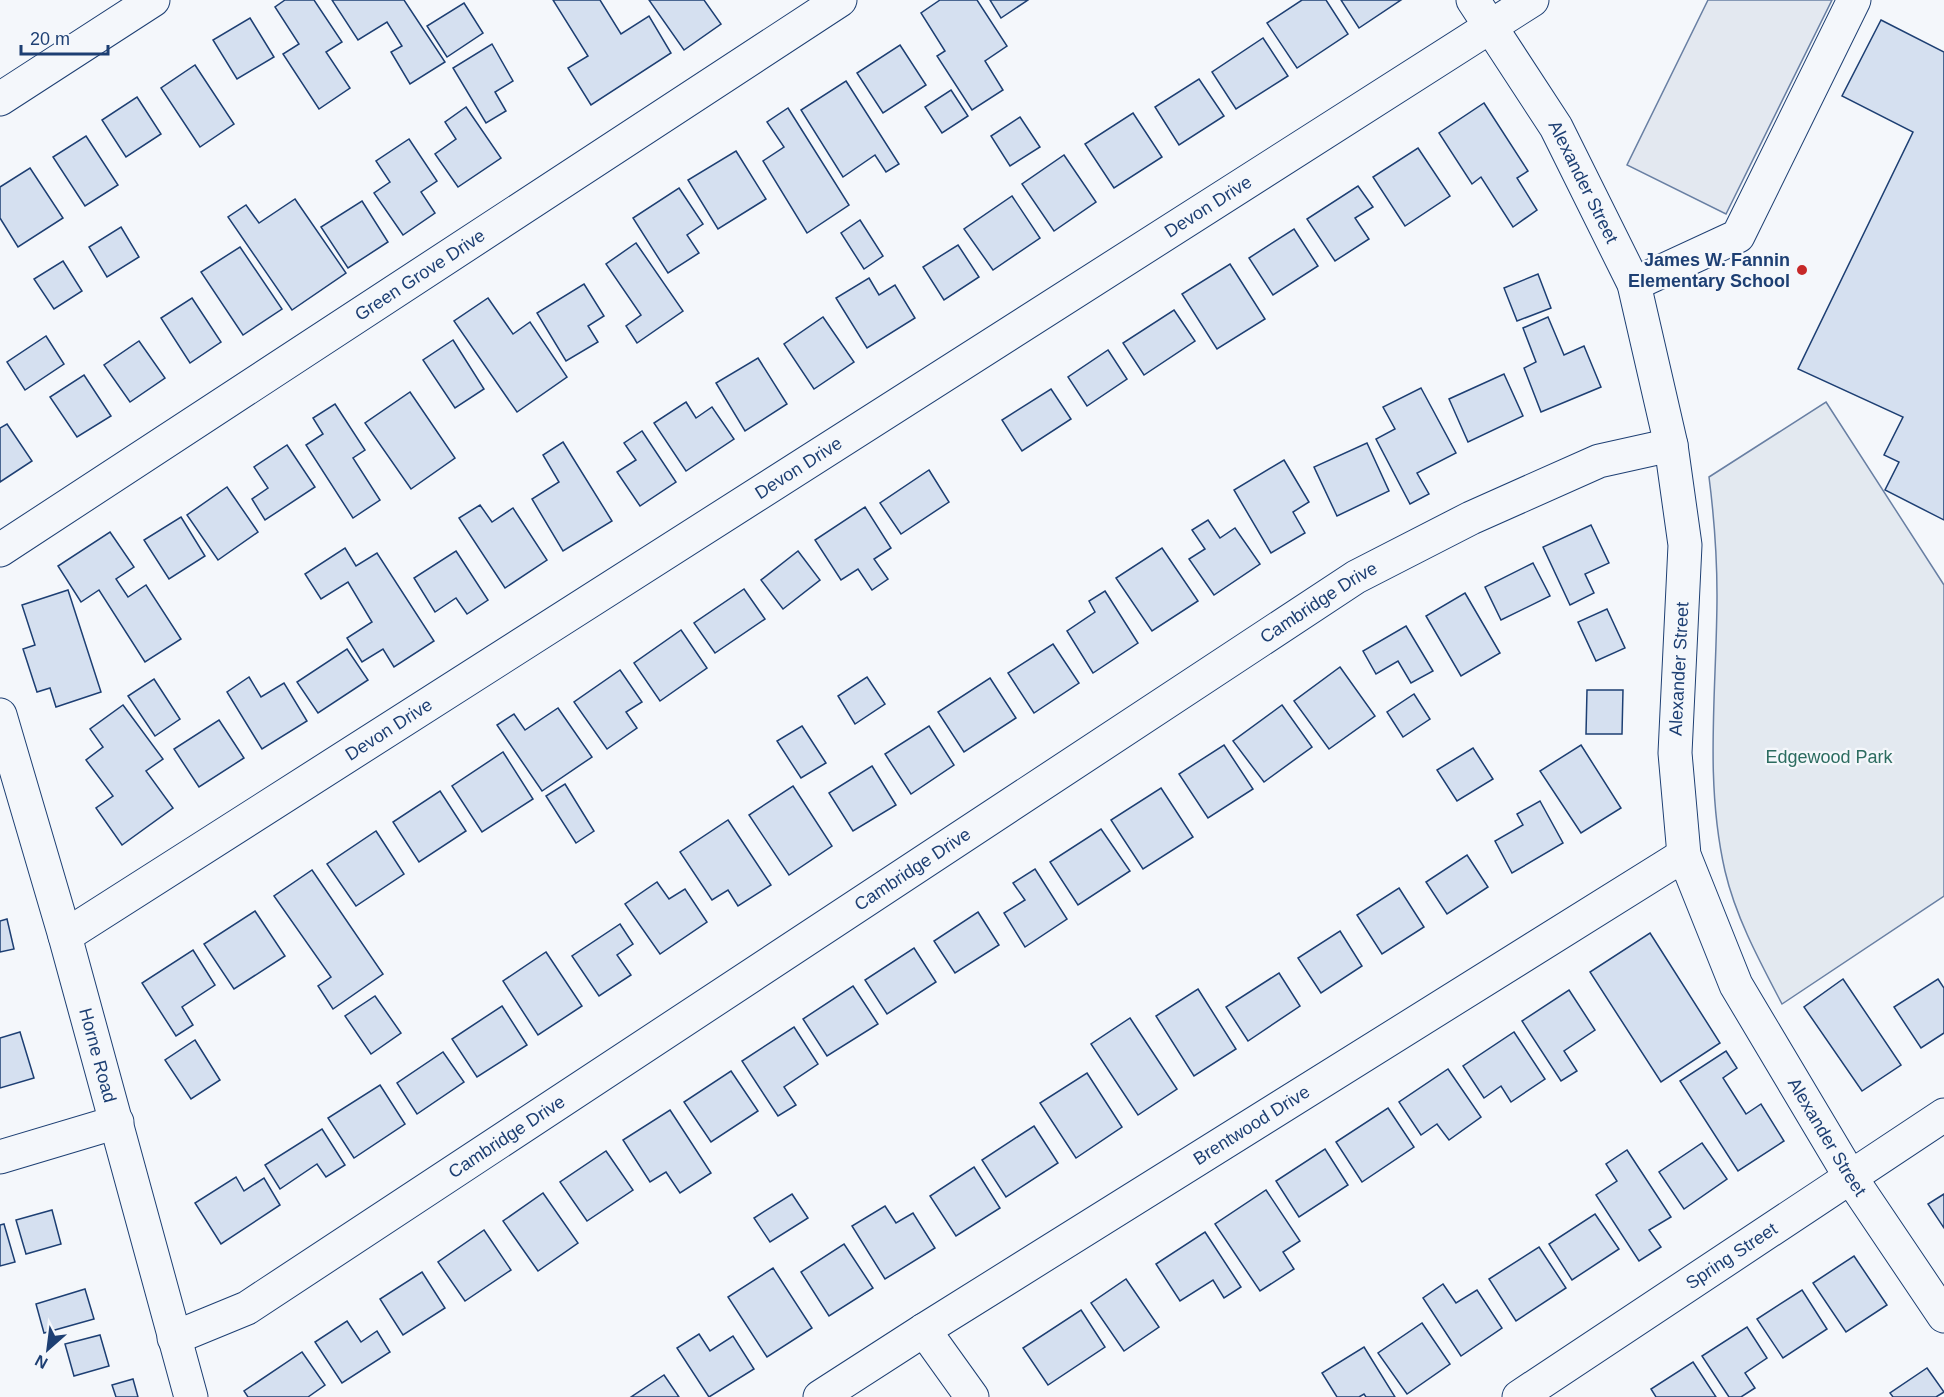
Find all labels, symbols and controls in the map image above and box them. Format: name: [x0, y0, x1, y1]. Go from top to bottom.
scale bar: [21, 18, 108, 56]
text: 20 m: [30, 29, 70, 49]
street label: Alexander Street: [1544, 117, 1622, 246]
street label: Devon Drive: [1161, 172, 1255, 242]
street label: Green Grove Drive: [351, 225, 489, 325]
place label: James W. Fannin Elementary School: [1628, 250, 1790, 291]
marker: James W. Fannin Elementary School: [1795, 263, 1809, 277]
street label: Devon Drive: [751, 433, 846, 503]
street label: Cambridge Drive: [1256, 558, 1380, 647]
street label: Alexander Street: [1666, 602, 1692, 736]
street label: Devon Drive: [342, 694, 436, 765]
park label: Edgewood Park: [1765, 747, 1894, 767]
street label: Cambridge Drive: [851, 824, 974, 915]
street label: Horne Road: [75, 1006, 120, 1105]
street label: Alexander Street: [1784, 1074, 1870, 1200]
street label: Brentwood Drive: [1190, 1082, 1313, 1169]
street label: Cambridge Drive: [445, 1091, 569, 1182]
street label: Spring Street: [1682, 1219, 1781, 1293]
north arrow: [18, 1319, 78, 1379]
text: N: [32, 1352, 50, 1372]

